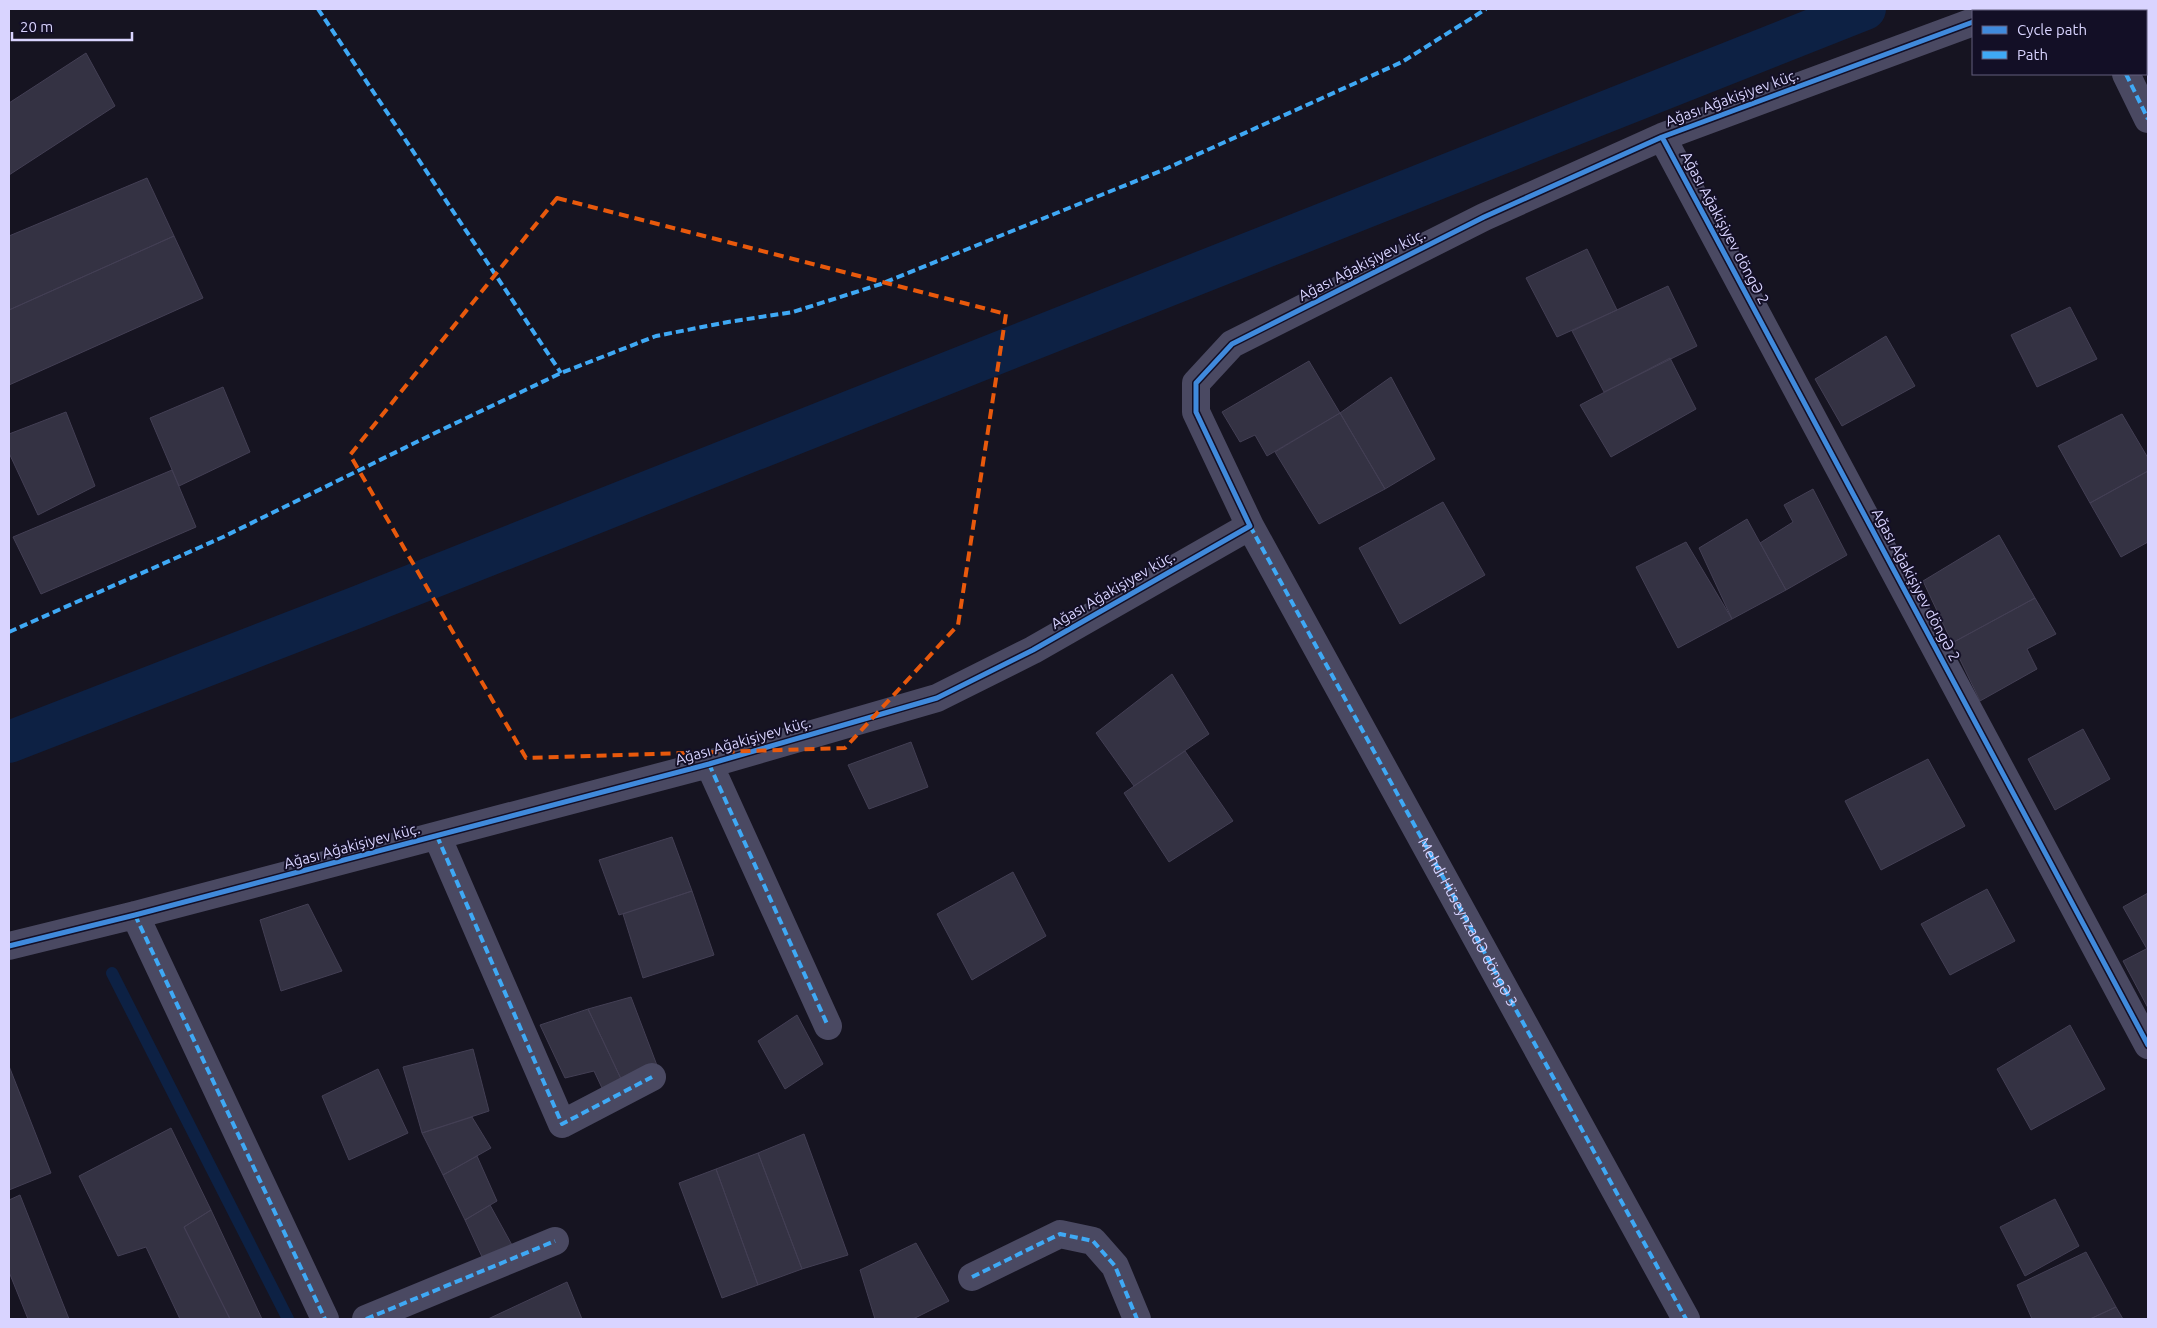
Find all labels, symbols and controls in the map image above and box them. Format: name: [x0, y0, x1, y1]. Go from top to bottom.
scale bar: [12, 10, 132, 42]
legend: [1972, 10, 2147, 75]
text: 20 m: [20, 18, 53, 35]
text: Cycle path: [2017, 21, 2087, 38]
text: Path: [2017, 46, 2048, 63]
street label: Ağası Ağakişiyev küç.: [1663, 66, 1801, 130]
street label: Ağası Ağakişiyev döngə 2: [1678, 149, 1773, 307]
street label: Ağası Ağakişiyev küç.: [1295, 225, 1428, 304]
street label: Ağası Ağakişiyev döngə 2: [1869, 506, 1964, 664]
street label: Ağası Ağakişiyev küç.: [1048, 547, 1178, 632]
street label: Ağası Ağakişiyev küç.: [673, 713, 813, 768]
street label: Ağası Ağakişiyev küç.: [282, 819, 422, 872]
street label: Mehdi Hüseynzadə döngə 3: [1415, 835, 1521, 1009]

